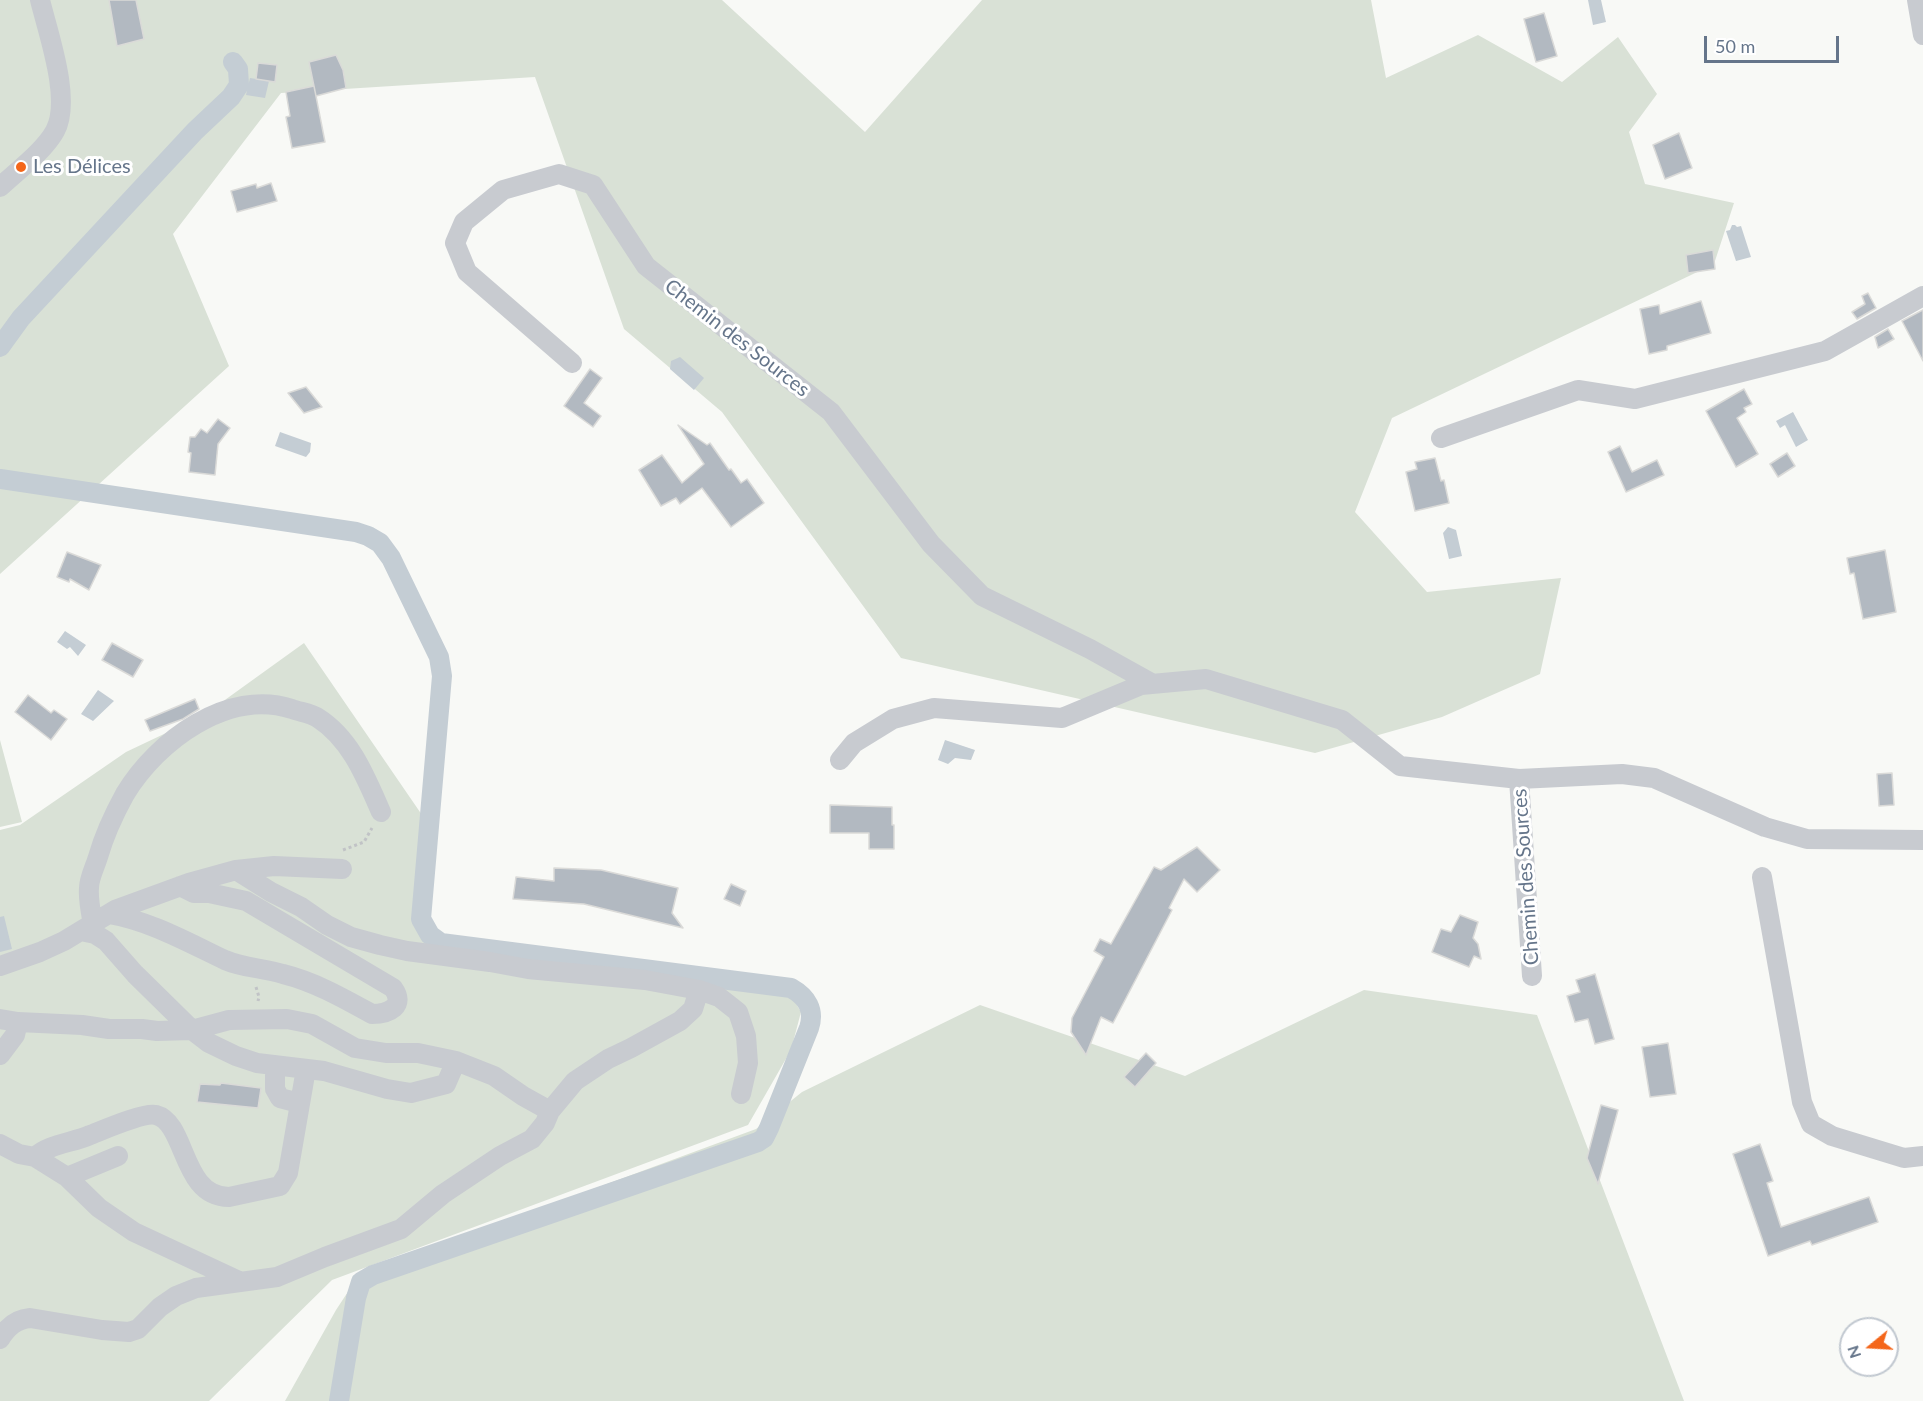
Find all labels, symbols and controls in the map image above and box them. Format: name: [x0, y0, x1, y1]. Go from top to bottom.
scale bar: [1707, 24, 1842, 62]
text: 50 m: [1715, 35, 1755, 57]
place label: Les Délices: [33, 155, 131, 179]
marker: Les Délices: [14, 160, 28, 174]
street label: Chemin des Sources: [660, 274, 814, 402]
street label: Chemin des Sources: [1508, 788, 1544, 966]
north arrow: [1839, 1317, 1899, 1377]
text: N: [1842, 1343, 1864, 1361]

